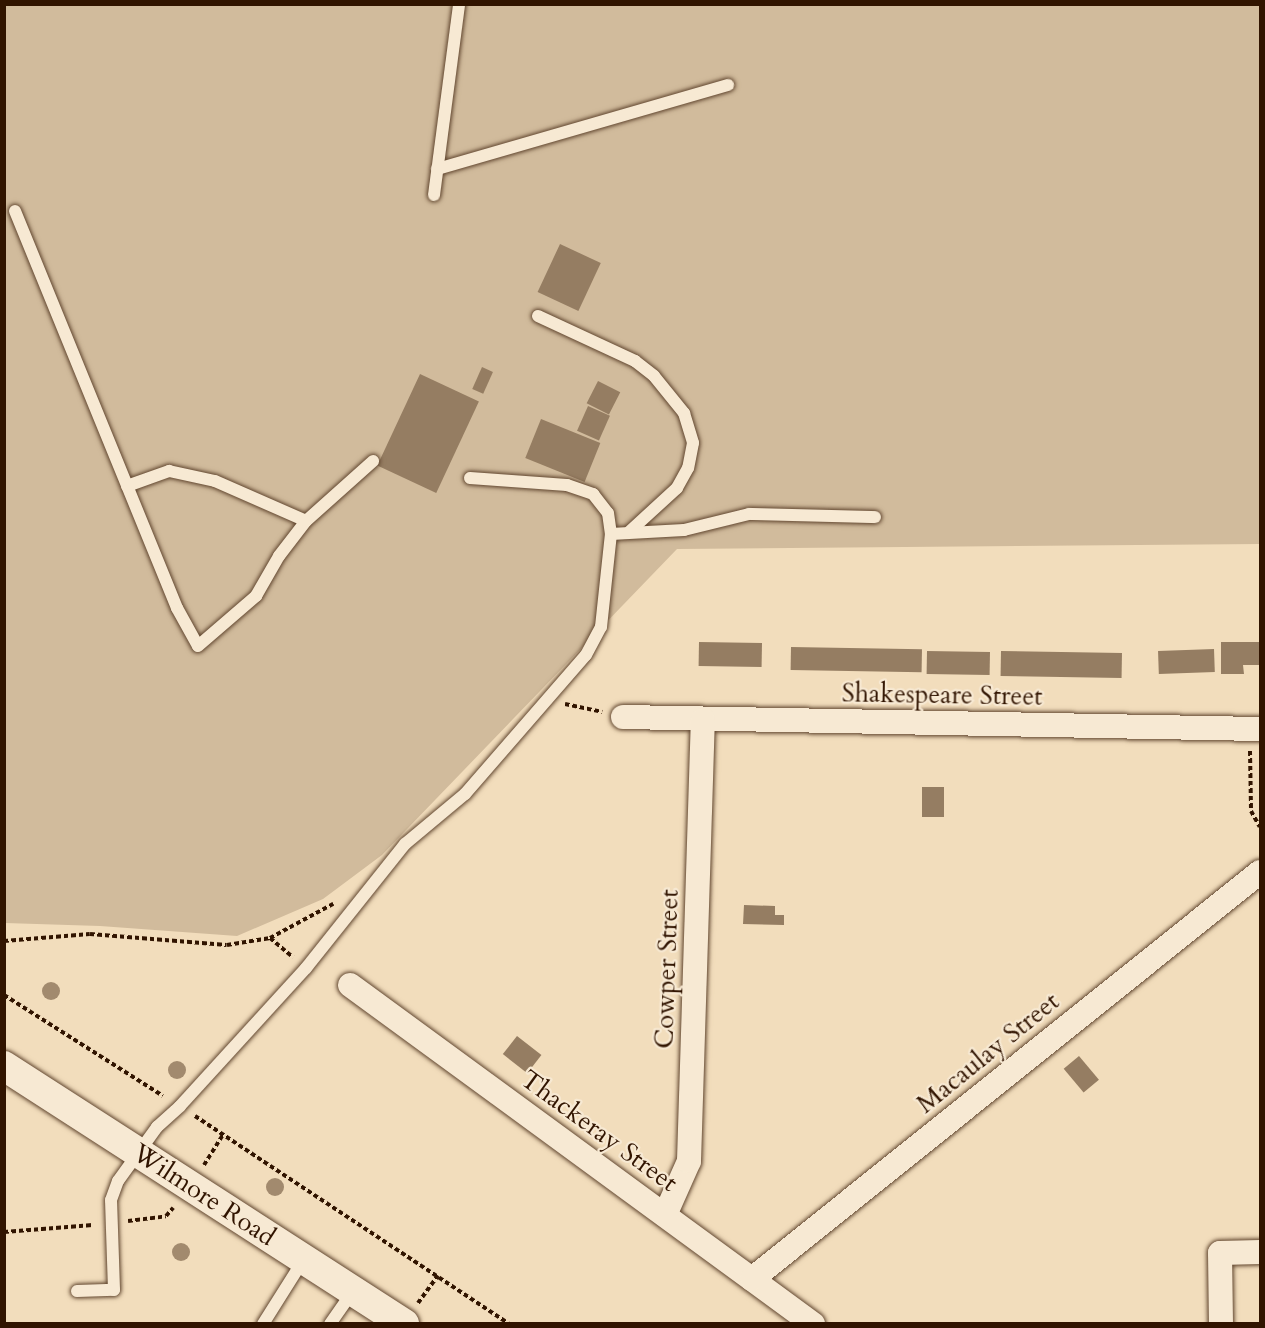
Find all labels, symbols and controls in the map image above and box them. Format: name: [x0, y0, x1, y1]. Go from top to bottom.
street label: Shakespeare Street: [841, 678, 1043, 712]
street label: Cowper Street: [649, 889, 685, 1049]
street label: Macaulay Street: [910, 986, 1066, 1120]
street label: Thackeray Street: [515, 1064, 683, 1198]
street label: Wilmore Road: [127, 1137, 281, 1253]

